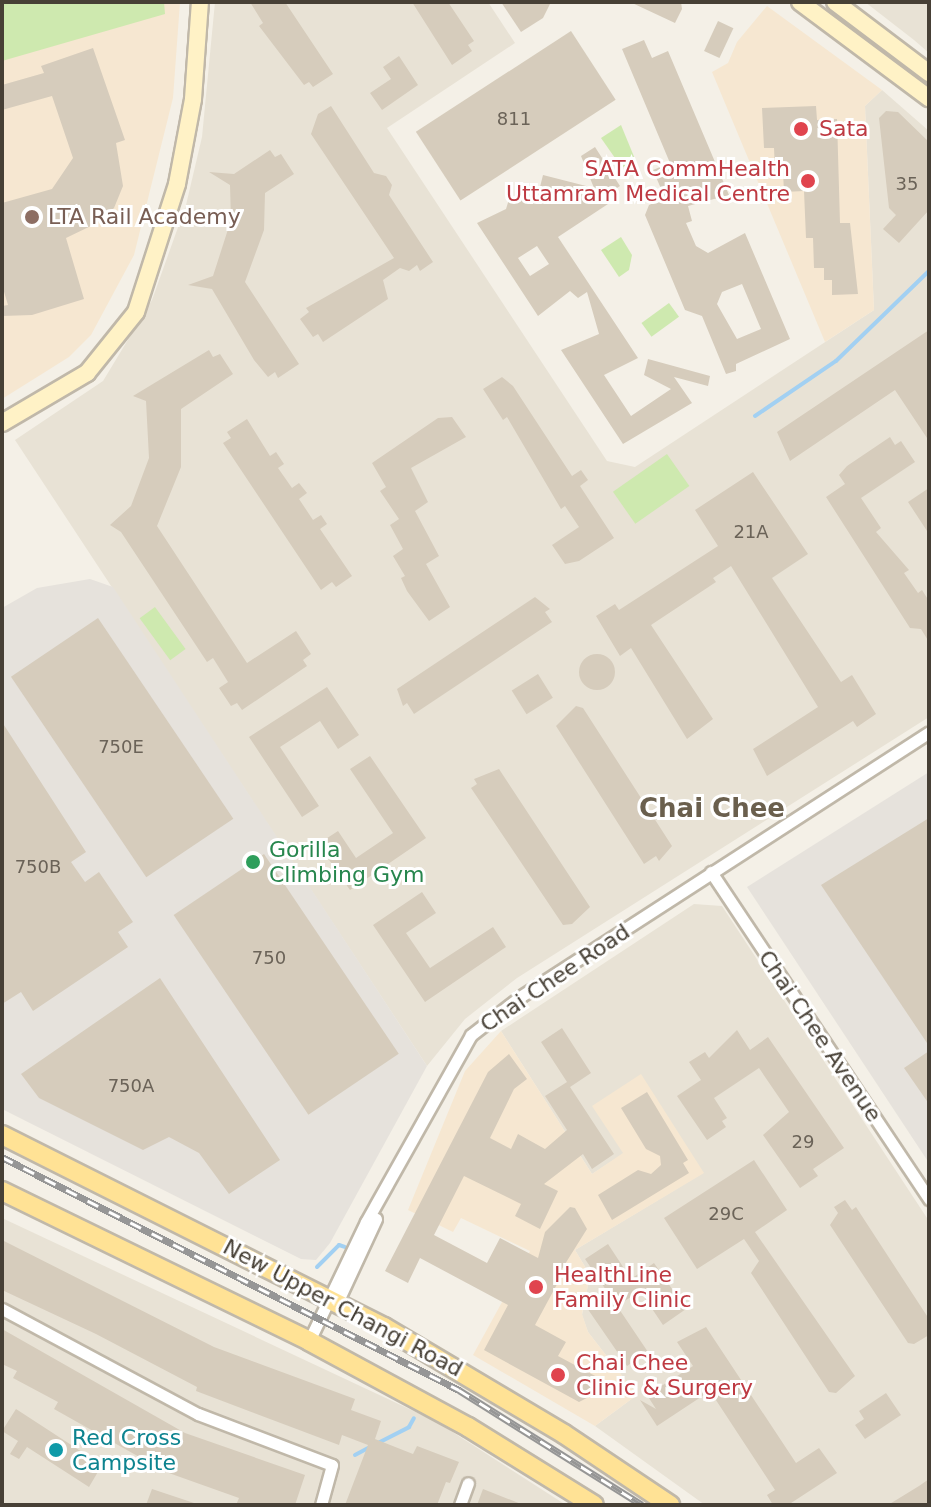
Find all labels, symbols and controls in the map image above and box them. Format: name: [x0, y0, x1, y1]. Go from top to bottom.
house number: 811: [497, 108, 531, 130]
place label: Sata: [819, 116, 869, 142]
marker: Sata: [790, 118, 812, 140]
place label: SATA CommHealth Uttamram Medical Centre: [506, 155, 790, 206]
marker: SATA CommHealth Uttamram Medical Centre: [797, 170, 819, 192]
house number: 35: [896, 173, 918, 195]
place label: LTA Rail Academy: [48, 204, 241, 230]
marker: LTA Rail Academy: [23, 208, 41, 226]
house number: 21A: [733, 521, 769, 543]
house number: 750E: [98, 736, 144, 758]
district label: Chai Chee: [639, 793, 785, 825]
place label: Gorilla Climbing Gym: [269, 836, 424, 888]
marker: Gorilla Climbing Gym: [244, 853, 262, 871]
house number: 750B: [15, 856, 61, 878]
street label: Chai Chee Road: [475, 918, 635, 1038]
street label: Chai Chee Avenue: [753, 945, 887, 1127]
house number: 750: [252, 947, 286, 969]
house number: 750A: [108, 1075, 154, 1097]
house number: 29: [792, 1131, 814, 1153]
house number: 29C: [708, 1203, 744, 1225]
street label: New Upper Changi Road: [219, 1234, 467, 1382]
place label: HealthLine Family Clinic: [554, 1261, 692, 1312]
marker: HealthLine Family Clinic: [525, 1276, 547, 1298]
place label: Chai Chee Clinic & Surgery: [576, 1349, 753, 1400]
marker: Chai Chee Clinic & Surgery: [547, 1364, 569, 1386]
place label: Red Cross Campsite: [72, 1424, 181, 1476]
marker: Red Cross Campsite: [47, 1441, 65, 1459]

